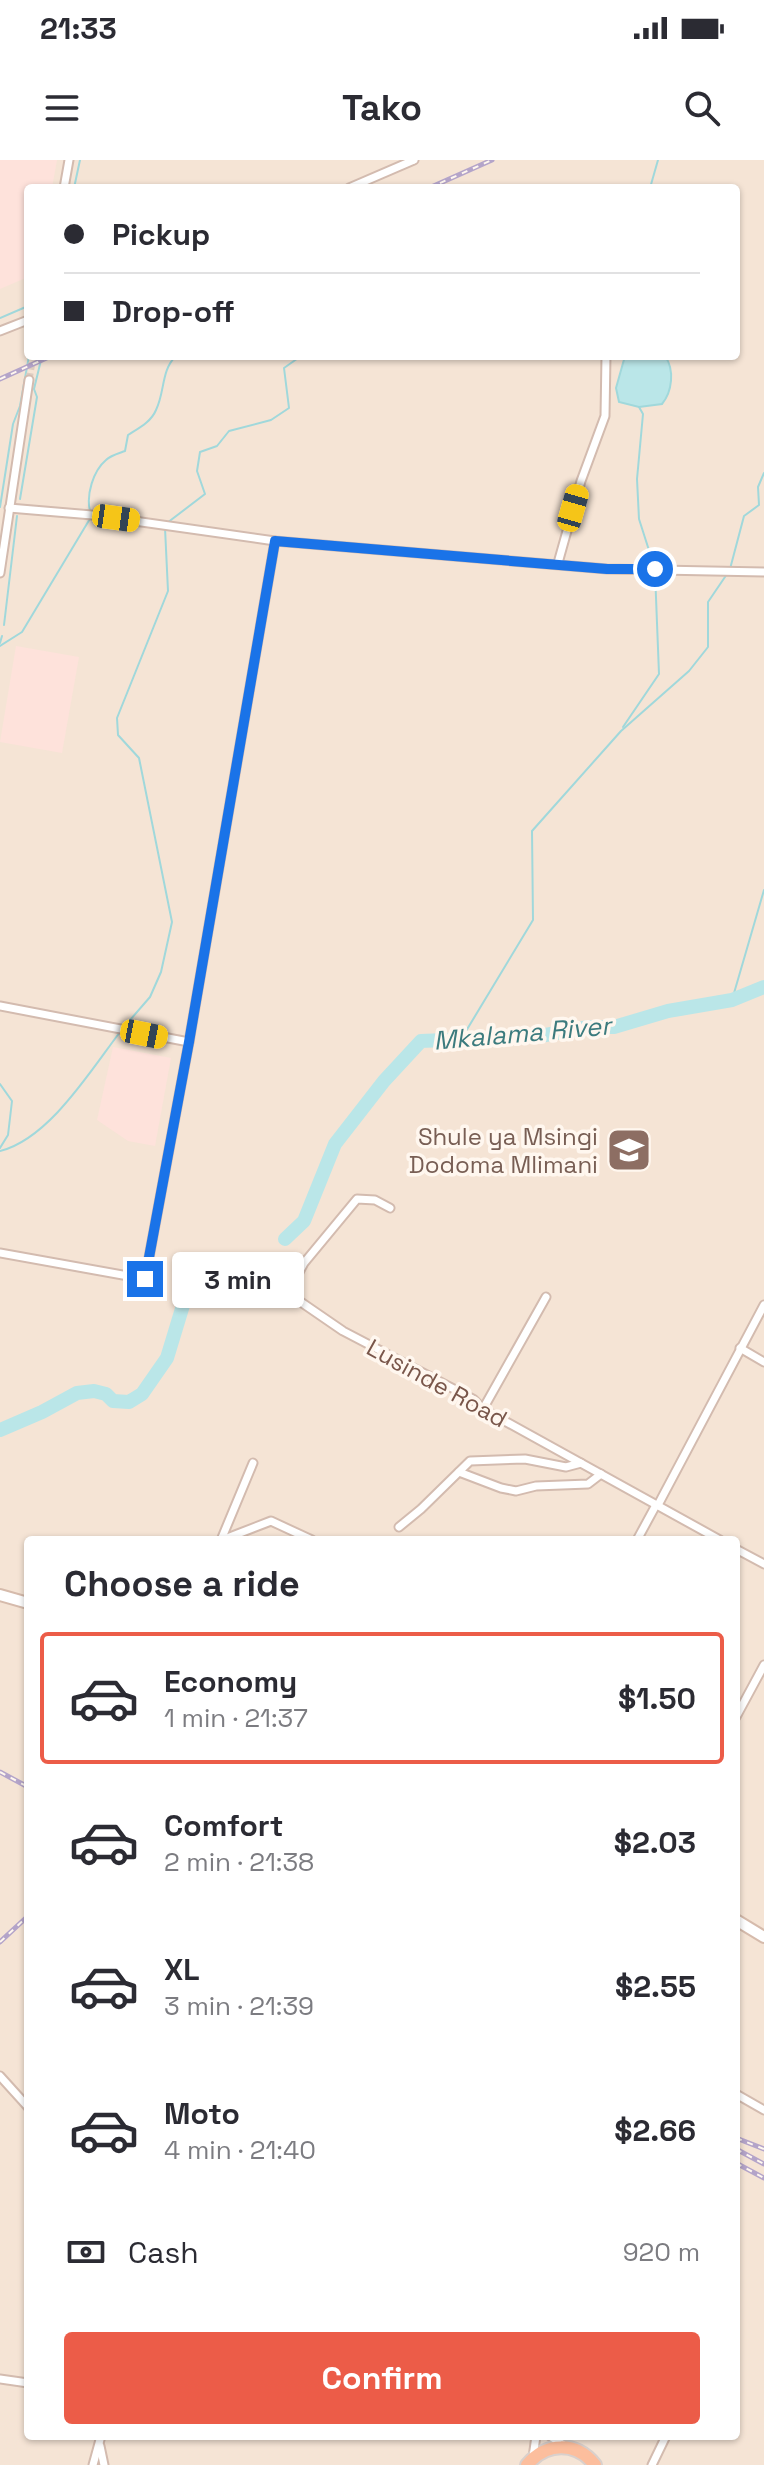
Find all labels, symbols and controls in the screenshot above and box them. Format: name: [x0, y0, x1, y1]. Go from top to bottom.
text: 21:33: [40, 9, 117, 48]
text: Tako: [342, 85, 422, 131]
icon: menu: [40, 86, 84, 130]
icon: search: [680, 86, 724, 130]
text: Pickup: [112, 215, 210, 254]
text: Drop-off: [112, 292, 235, 331]
car: [555, 482, 591, 534]
car: [91, 503, 141, 533]
route start: [637, 551, 673, 587]
water label: Mkalama River: [432, 1008, 615, 1058]
car: [118, 1018, 170, 1050]
place label: Shule ya Msingi Dodoma Mlimani: [409, 1121, 598, 1180]
school or university icon: Shule ya Msingi Dodoma Mlimani: [605, 1126, 653, 1174]
callout: 3 min: [173, 1251, 305, 1307]
route end: [127, 1261, 163, 1297]
text: 3 min: [204, 1263, 272, 1297]
street label: Lusinde Road: [361, 1332, 513, 1434]
text: Choose a ride: [64, 1561, 300, 1607]
icon: car: [68, 1662, 140, 1734]
text: Economy: [164, 1662, 297, 1701]
text: $1.50: [618, 1679, 696, 1718]
text: 1 min · 21:37: [164, 1701, 308, 1735]
icon: car: [68, 1806, 140, 1878]
text: Comfort: [164, 1806, 283, 1845]
text: $2.03: [614, 1823, 696, 1862]
text: 2 min · 21:38: [164, 1845, 314, 1879]
icon: car: [68, 1950, 140, 2022]
text: XL: [164, 1950, 200, 1989]
text: $2.55: [615, 1967, 696, 2006]
text: 3 min · 21:39: [164, 1989, 314, 2023]
icon: car: [68, 2094, 140, 2166]
text: Moto: [164, 2094, 240, 2133]
text: $2.66: [614, 2111, 696, 2150]
text: 4 min · 21:40: [164, 2133, 316, 2167]
icon: cash: [64, 2230, 108, 2274]
text: Cash: [128, 2233, 199, 2272]
text: 920 m: [623, 2235, 700, 2269]
button: Confirm: [64, 2332, 700, 2424]

